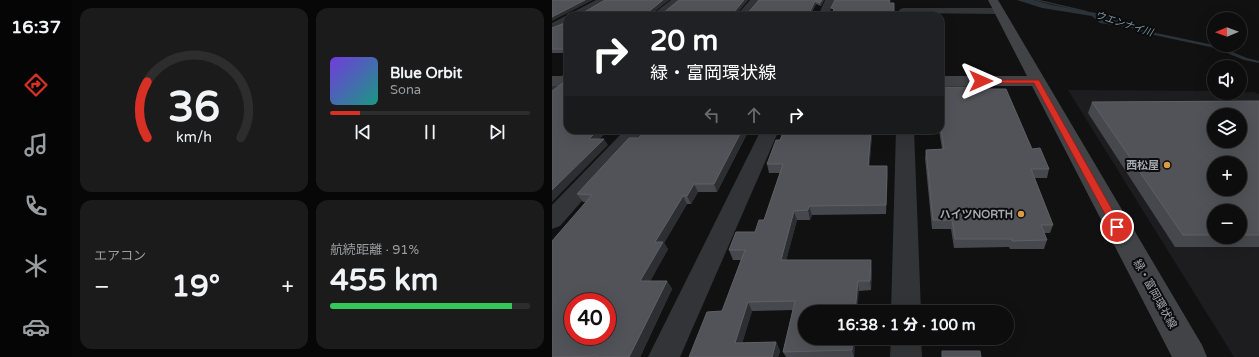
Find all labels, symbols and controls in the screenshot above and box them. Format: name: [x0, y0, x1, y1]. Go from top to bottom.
water label: ウエンナイ川: [1094, 9, 1155, 39]
north arrow: [1207, 12, 1247, 52]
map controls: [1207, 12, 1247, 244]
text: 16:37: [11, 16, 61, 38]
text: 20 m: [650, 24, 718, 58]
icon: right: [584, 28, 636, 80]
position arrow: [960, 60, 1002, 102]
button: sound: [1207, 60, 1247, 100]
text: 緑・富岡環状線: [650, 62, 776, 84]
text: Blue Orbit: [390, 64, 462, 82]
icon: directions: [22, 71, 50, 99]
text: Sona: [390, 82, 421, 98]
text: 36: [168, 83, 220, 133]
icon: left: [701, 104, 723, 126]
icon: ahead: [743, 104, 765, 126]
icon: right: [785, 104, 807, 126]
button: layers: [1207, 108, 1247, 148]
icon: previous: [352, 121, 374, 143]
icon: pause: [419, 121, 441, 143]
icon: next: [486, 121, 508, 143]
text: km/h: [176, 128, 212, 145]
icon: music: [22, 131, 50, 159]
button: +: [1207, 156, 1247, 196]
place label: 西松屋: [1126, 159, 1159, 172]
marker: 西松屋: [1162, 160, 1172, 170]
icon: phone: [22, 192, 50, 220]
button: −: [1207, 204, 1247, 244]
place label: ハイツNORTH: [940, 208, 1013, 221]
marker: ハイツNORTH: [1016, 209, 1026, 219]
pin: [1100, 210, 1134, 244]
icon: arrive: [1106, 216, 1128, 238]
text: 航続距離 · 91%: [330, 242, 419, 258]
text: エアコン: [94, 248, 146, 264]
icon: climate: [22, 252, 50, 280]
street label: 緑・富岡環状線: [1131, 257, 1179, 331]
text: 455 km: [330, 262, 438, 299]
text: 19°: [171, 268, 220, 305]
text: −: [94, 274, 110, 300]
text: +: [282, 274, 294, 300]
speed limit sign: 40: [564, 293, 616, 345]
icon: car: [22, 313, 50, 341]
text: 16:38 · 1 分 · 100 m: [836, 316, 976, 334]

